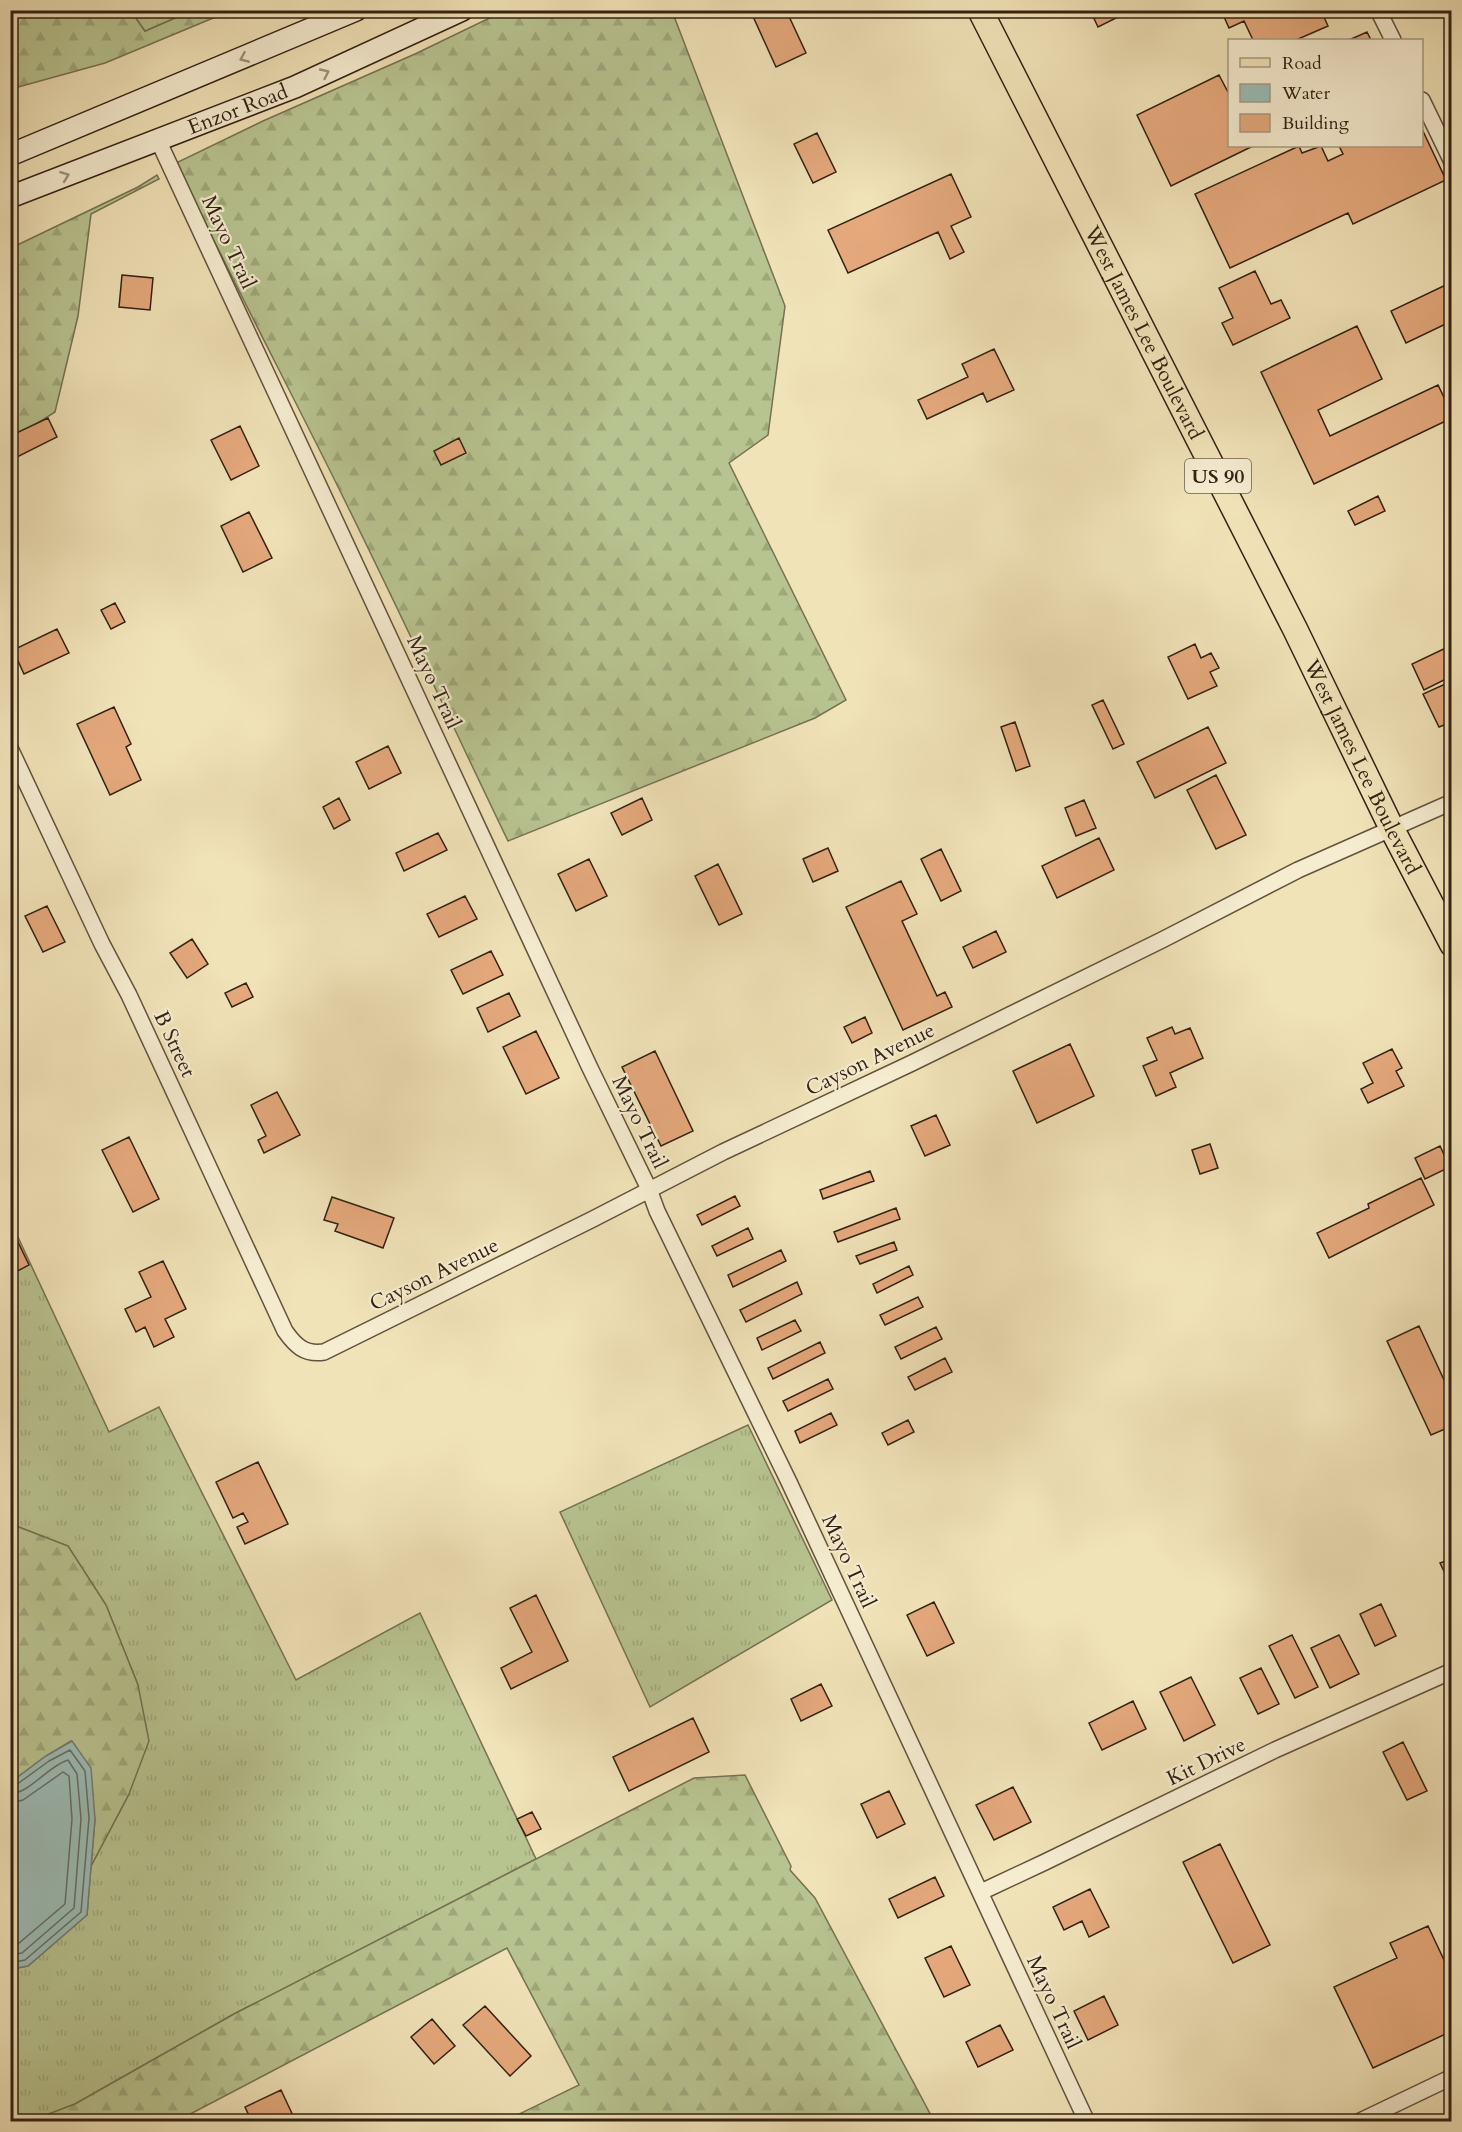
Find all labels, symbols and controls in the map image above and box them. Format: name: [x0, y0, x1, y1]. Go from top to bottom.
legend: [1228, 39, 1423, 147]
one-way arrow: [239, 51, 250, 63]
text: Road: [1282, 51, 1322, 76]
one-way arrow: [318, 69, 329, 81]
street label: Enzor Road: [184, 77, 292, 142]
text: Water: [1281, 81, 1331, 106]
text: Building: [1282, 111, 1350, 136]
one-way arrow: [60, 171, 70, 184]
street label: Mayo Trail: [194, 191, 263, 294]
street label: West James Lee Boulevard: [1077, 220, 1210, 445]
road number: US 90: [1185, 459, 1251, 493]
street label: Mayo Trail: [399, 631, 468, 734]
street label: West James Lee Boulevard: [1296, 654, 1427, 880]
street label: B Street: [147, 1006, 203, 1083]
street label: Cayson Avenue: [801, 1016, 940, 1103]
street label: Mayo Trail: [605, 1071, 675, 1174]
street label: Cayson Avenue: [365, 1231, 504, 1318]
street label: Mayo Trail: [814, 1510, 883, 1613]
street label: Kit Drive: [1162, 1730, 1251, 1793]
street label: Mayo Trail: [1019, 1951, 1088, 2054]

